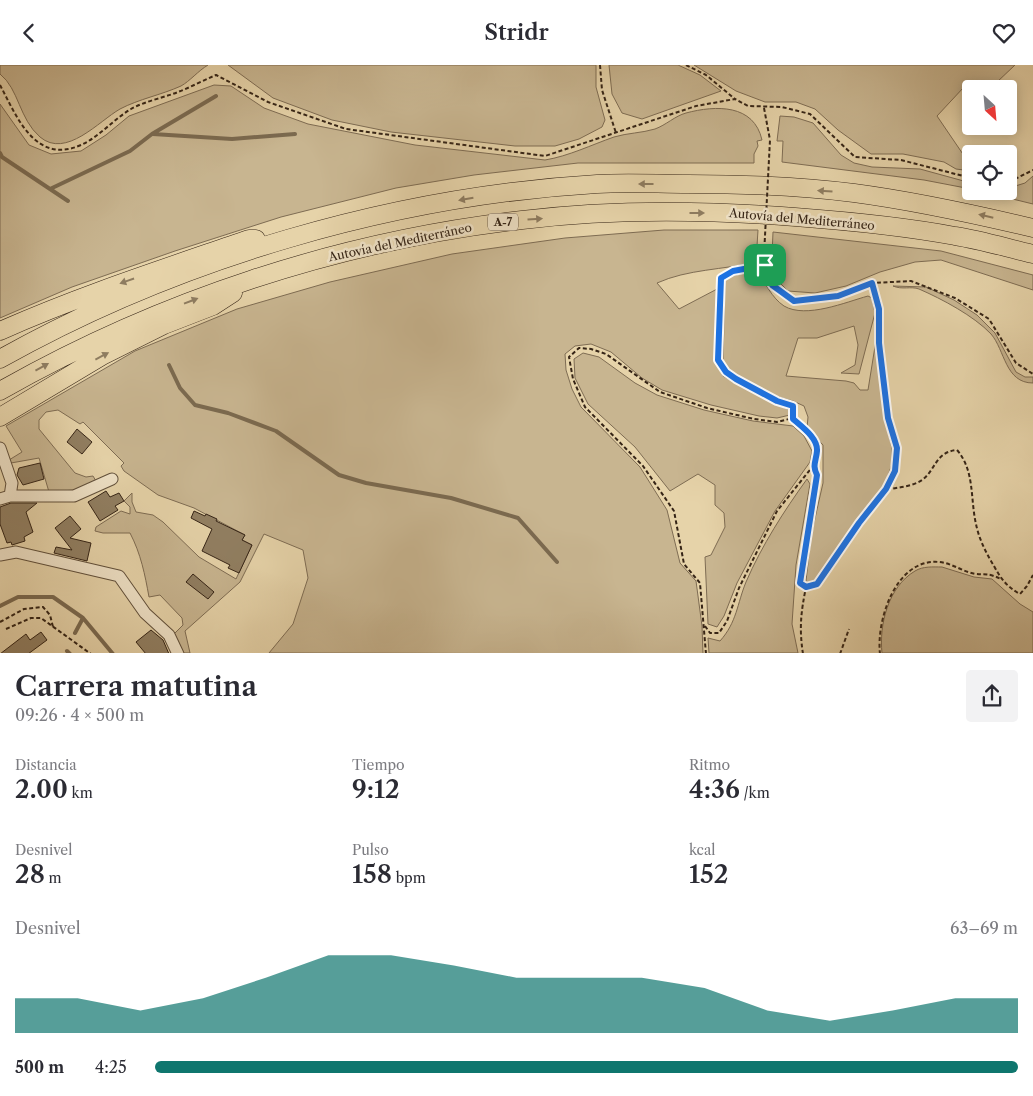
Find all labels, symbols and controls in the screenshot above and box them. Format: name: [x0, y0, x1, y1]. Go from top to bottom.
icon: back: [15, 19, 43, 47]
text: Stridr: [484, 19, 549, 46]
icon: heart: [990, 19, 1018, 47]
north arrow: [962, 80, 1018, 135]
map controls: [962, 80, 1017, 200]
button: locate: [962, 145, 1017, 200]
one-way arrow: [637, 180, 653, 188]
one-way arrow: [817, 186, 833, 194]
one-way arrow: [458, 196, 474, 204]
street label: Autovía del Mediterráneo: [728, 205, 875, 233]
one-way arrow: [690, 209, 706, 217]
one-way arrow: [978, 212, 993, 220]
road number: A-7: [488, 213, 518, 231]
one-way arrow: [527, 214, 543, 222]
street label: Autovía del Mediterráneo: [326, 219, 473, 265]
pin: [744, 244, 786, 286]
icon: arrive: [751, 251, 779, 279]
one-way arrow: [119, 277, 134, 285]
one-way arrow: [184, 297, 199, 305]
one-way arrow: [95, 352, 109, 360]
one-way arrow: [35, 363, 50, 371]
text: Carrera matutina: [15, 669, 257, 703]
button: share: [966, 670, 1018, 722]
text: 09:26 · 4 × 500 m: [15, 705, 144, 725]
text: Distancia: [15, 756, 77, 774]
text: Tiempo: [352, 756, 405, 774]
text: Ritmo: [689, 756, 730, 774]
text: 2.00: [15, 774, 68, 805]
text: 9:12: [352, 774, 400, 805]
text: 4:36: [689, 774, 740, 805]
text: km: [68, 784, 93, 802]
text: /km: [740, 784, 770, 802]
text: Desnivel: [15, 841, 72, 859]
text: Pulso: [352, 841, 389, 859]
text: kcal: [689, 841, 715, 859]
text: 28: [15, 859, 45, 890]
text: 158: [352, 859, 392, 890]
text: 152: [689, 859, 728, 890]
text: m: [45, 869, 62, 887]
text: bpm: [392, 869, 426, 887]
text: Desnivel: [15, 918, 81, 938]
text: 63–69 m: [950, 918, 1018, 938]
text: 500 m: [15, 1057, 64, 1077]
text: 4:25: [95, 1057, 127, 1077]

